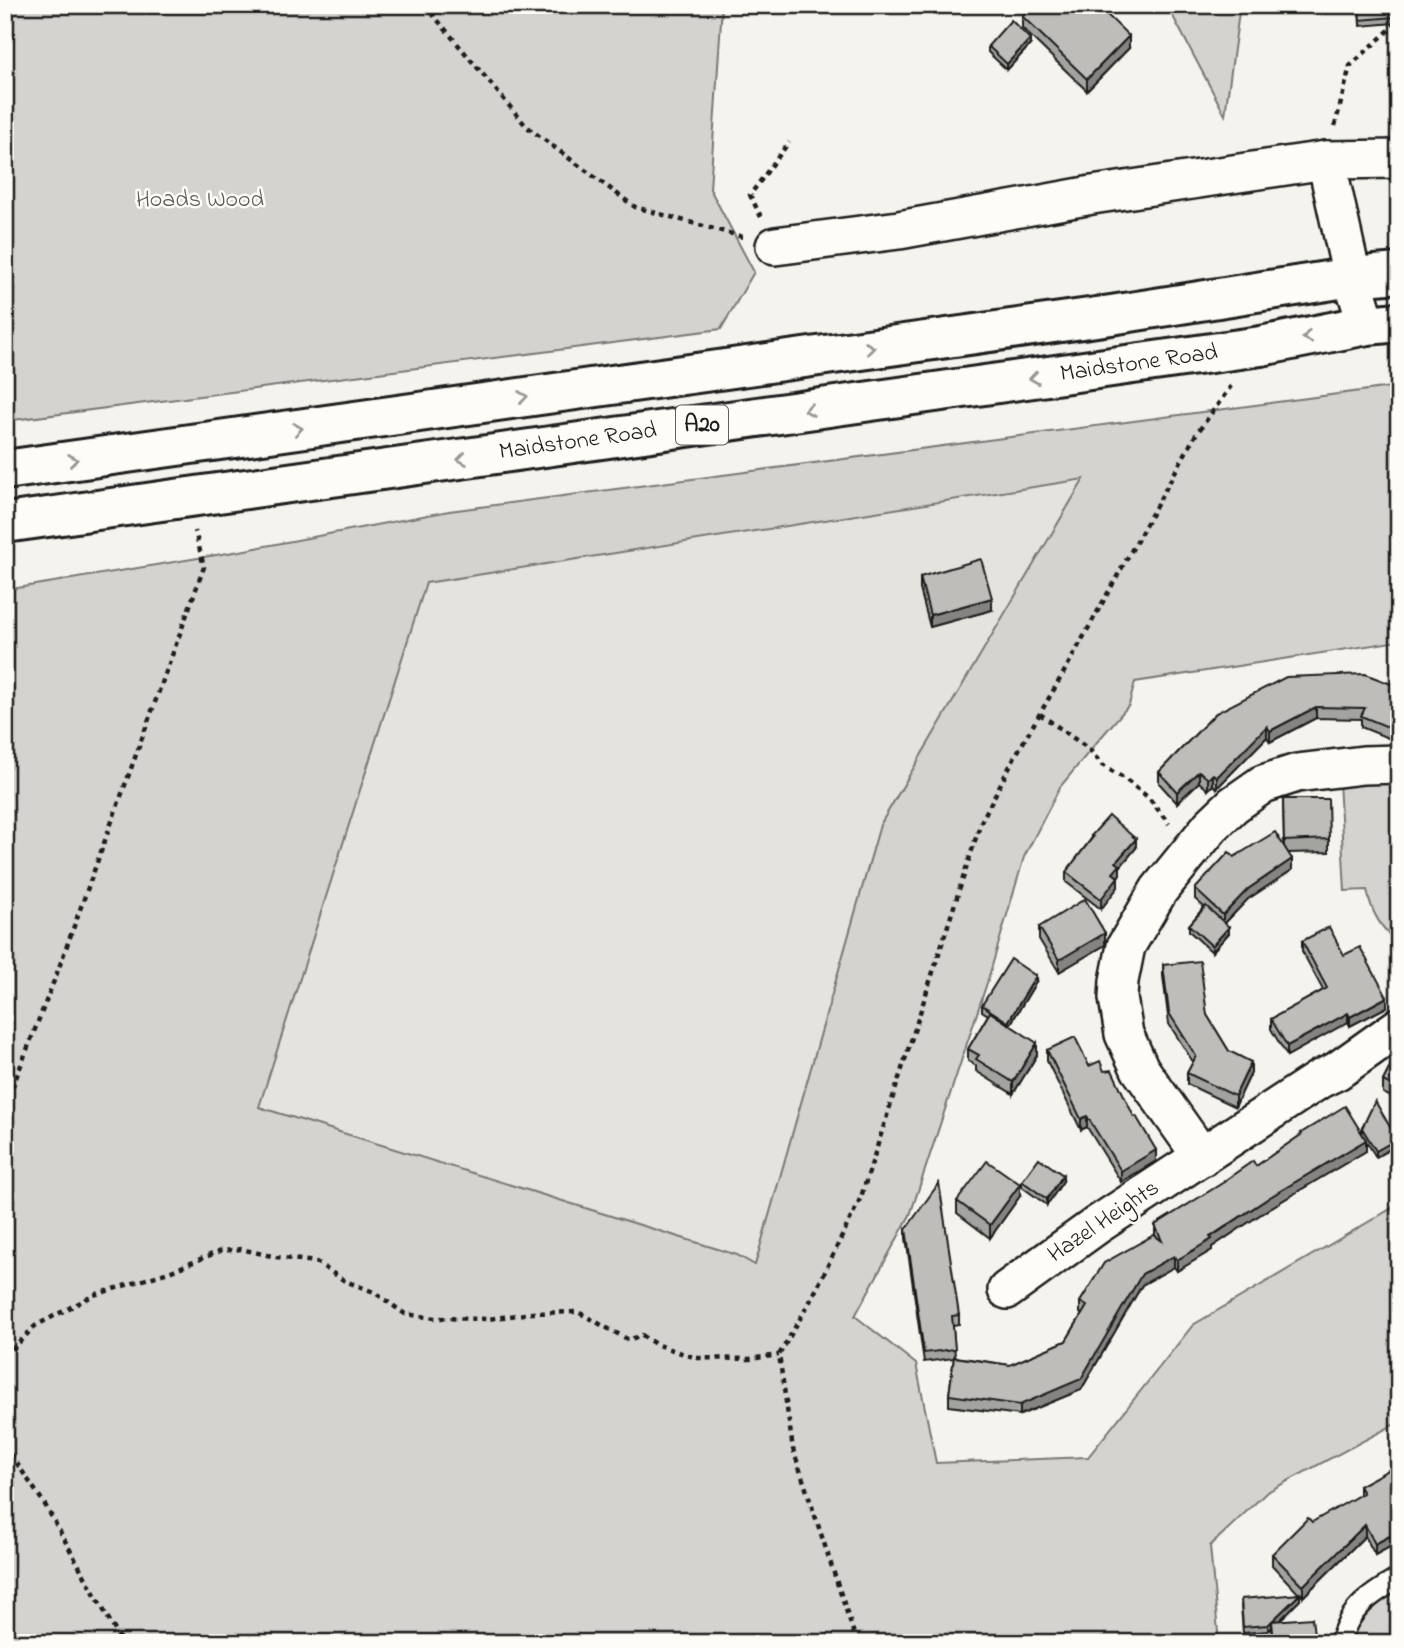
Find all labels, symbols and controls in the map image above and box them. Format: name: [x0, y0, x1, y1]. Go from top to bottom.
park label: Hoads Wood: [136, 183, 265, 218]
one-way arrow: [1301, 329, 1313, 344]
street label: Maidstone Road: [1058, 336, 1221, 392]
one-way arrow: [864, 341, 876, 356]
one-way arrow: [1028, 371, 1040, 386]
one-way arrow: [518, 390, 529, 405]
one-way arrow: [803, 402, 815, 417]
road number: A20: [676, 406, 728, 444]
street label: Maidstone Road: [497, 414, 660, 470]
one-way arrow: [292, 421, 304, 436]
one-way arrow: [456, 451, 468, 466]
one-way arrow: [67, 453, 79, 468]
street label: Hazel Heights: [1041, 1172, 1167, 1272]

